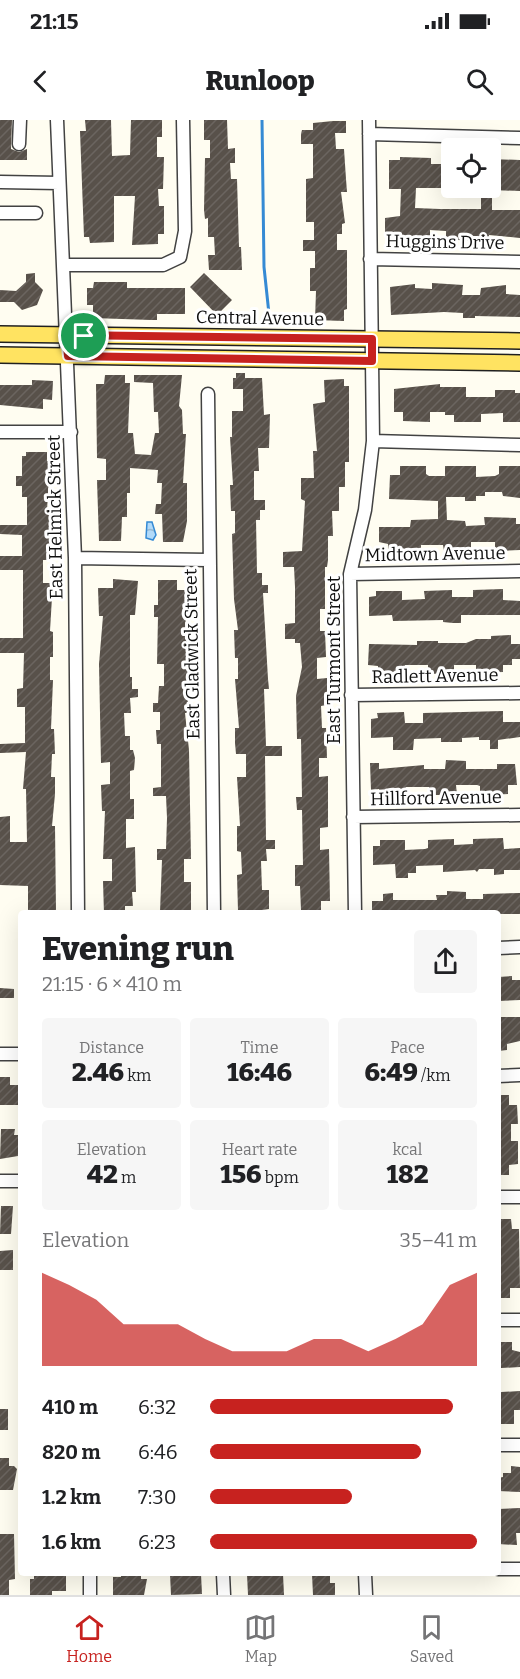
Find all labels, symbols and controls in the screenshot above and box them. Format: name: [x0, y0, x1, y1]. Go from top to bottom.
text: 21:15: [30, 8, 79, 35]
icon: back: [24, 65, 57, 98]
text: Runloop: [206, 65, 314, 97]
icon: search: [463, 65, 496, 98]
map controls: [441, 138, 501, 198]
button: locate: [441, 138, 501, 198]
street label: Huggins Drive: [385, 230, 505, 254]
street label: Central Avenue: [196, 306, 324, 330]
pin: [58, 310, 109, 361]
icon: arrive: [67, 319, 100, 352]
street label: East Helmick Street: [43, 434, 67, 599]
street label: Midtown Avenue: [364, 542, 506, 566]
street label: East Gladwick Street: [180, 568, 204, 740]
street label: East Turmont Street: [323, 575, 345, 744]
street label: Radlett Avenue: [371, 664, 499, 688]
street label: Hillford Avenue: [370, 786, 502, 810]
text: Evening run: [42, 929, 234, 969]
button: share: [414, 930, 477, 993]
text: 21:15 · 6 × 410 m: [42, 972, 182, 996]
text: Distance: [79, 1038, 144, 1057]
text: Time: [241, 1038, 278, 1057]
text: Pace: [390, 1038, 425, 1057]
text: 2.46: [72, 1057, 124, 1088]
text: 16:46: [227, 1057, 292, 1088]
text: 6:49: [365, 1057, 418, 1088]
text: km: [124, 1066, 151, 1085]
text: /km: [418, 1066, 450, 1085]
text: Elevation: [77, 1140, 146, 1159]
text: Heart rate: [222, 1140, 297, 1159]
text: kcal: [393, 1140, 422, 1159]
text: 42: [87, 1159, 118, 1190]
text: 156: [220, 1159, 262, 1190]
text: 182: [386, 1159, 429, 1190]
text: m: [118, 1168, 136, 1187]
text: bpm: [262, 1168, 299, 1187]
text: Elevation: [42, 1228, 129, 1252]
text: 35–41 m: [400, 1228, 477, 1252]
text: 410 m: [42, 1395, 98, 1419]
text: 6:32: [138, 1395, 176, 1419]
text: 820 m: [42, 1440, 101, 1464]
text: 6:46: [138, 1440, 177, 1464]
text: 1.2 km: [42, 1485, 101, 1509]
text: 7:30: [138, 1485, 176, 1509]
text: 1.6 km: [42, 1530, 101, 1554]
text: 6:23: [138, 1530, 176, 1554]
tab: Home: [66, 1611, 112, 1666]
tab: Map: [244, 1611, 277, 1666]
tab: Saved: [410, 1611, 454, 1666]

